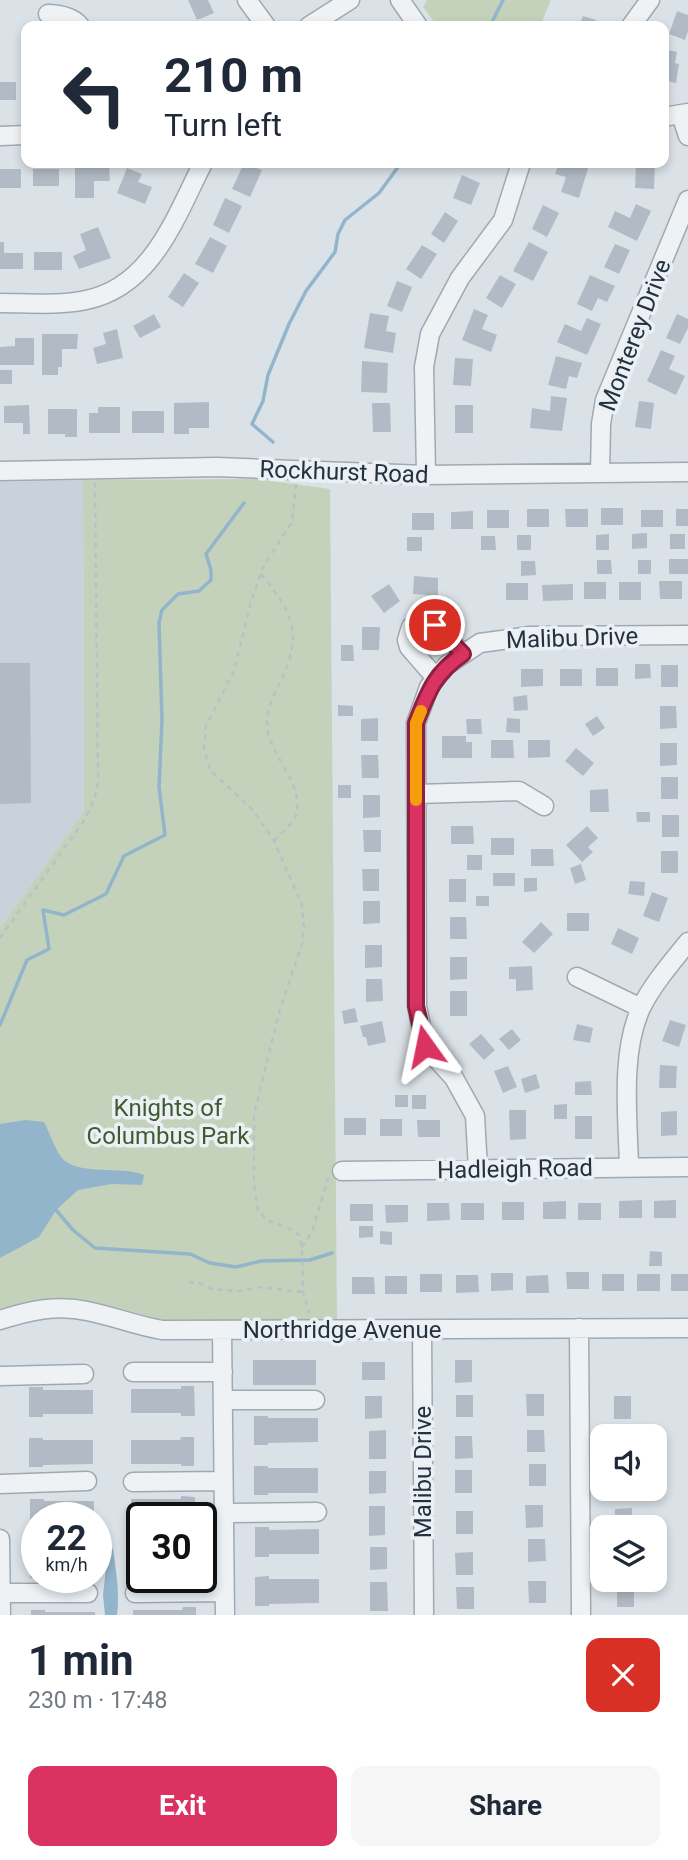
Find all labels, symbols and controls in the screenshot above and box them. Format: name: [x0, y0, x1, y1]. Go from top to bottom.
text: 210 m: [164, 47, 303, 104]
icon: left: [49, 49, 140, 140]
text: Turn left: [164, 106, 282, 144]
street label: Monterey Drive: [593, 255, 677, 415]
street label: Rockhurst Road: [259, 455, 429, 489]
pin: [405, 595, 465, 655]
icon: arrive: [416, 606, 454, 644]
street label: Malibu Drive: [505, 622, 639, 654]
position arrow: [388, 1009, 462, 1083]
park label: Knights of Columbus Park: [87, 1094, 250, 1150]
street label: Hadleigh Road: [437, 1154, 593, 1184]
street label: Northridge Avenue: [243, 1316, 441, 1344]
street label: Malibu Drive: [409, 1406, 437, 1538]
map controls: [590, 1424, 667, 1592]
button: sound: [590, 1424, 667, 1501]
speed limit sign: 30: [126, 1502, 217, 1593]
button: layers: [590, 1515, 667, 1592]
text: 22: [46, 1518, 87, 1559]
text: km/h: [45, 1554, 88, 1575]
text: 1 min: [28, 1636, 134, 1685]
button: close: [586, 1638, 660, 1712]
text: 230 m · 17:48: [28, 1687, 167, 1714]
button: Exit: [28, 1766, 337, 1846]
button: Share: [351, 1766, 660, 1846]

